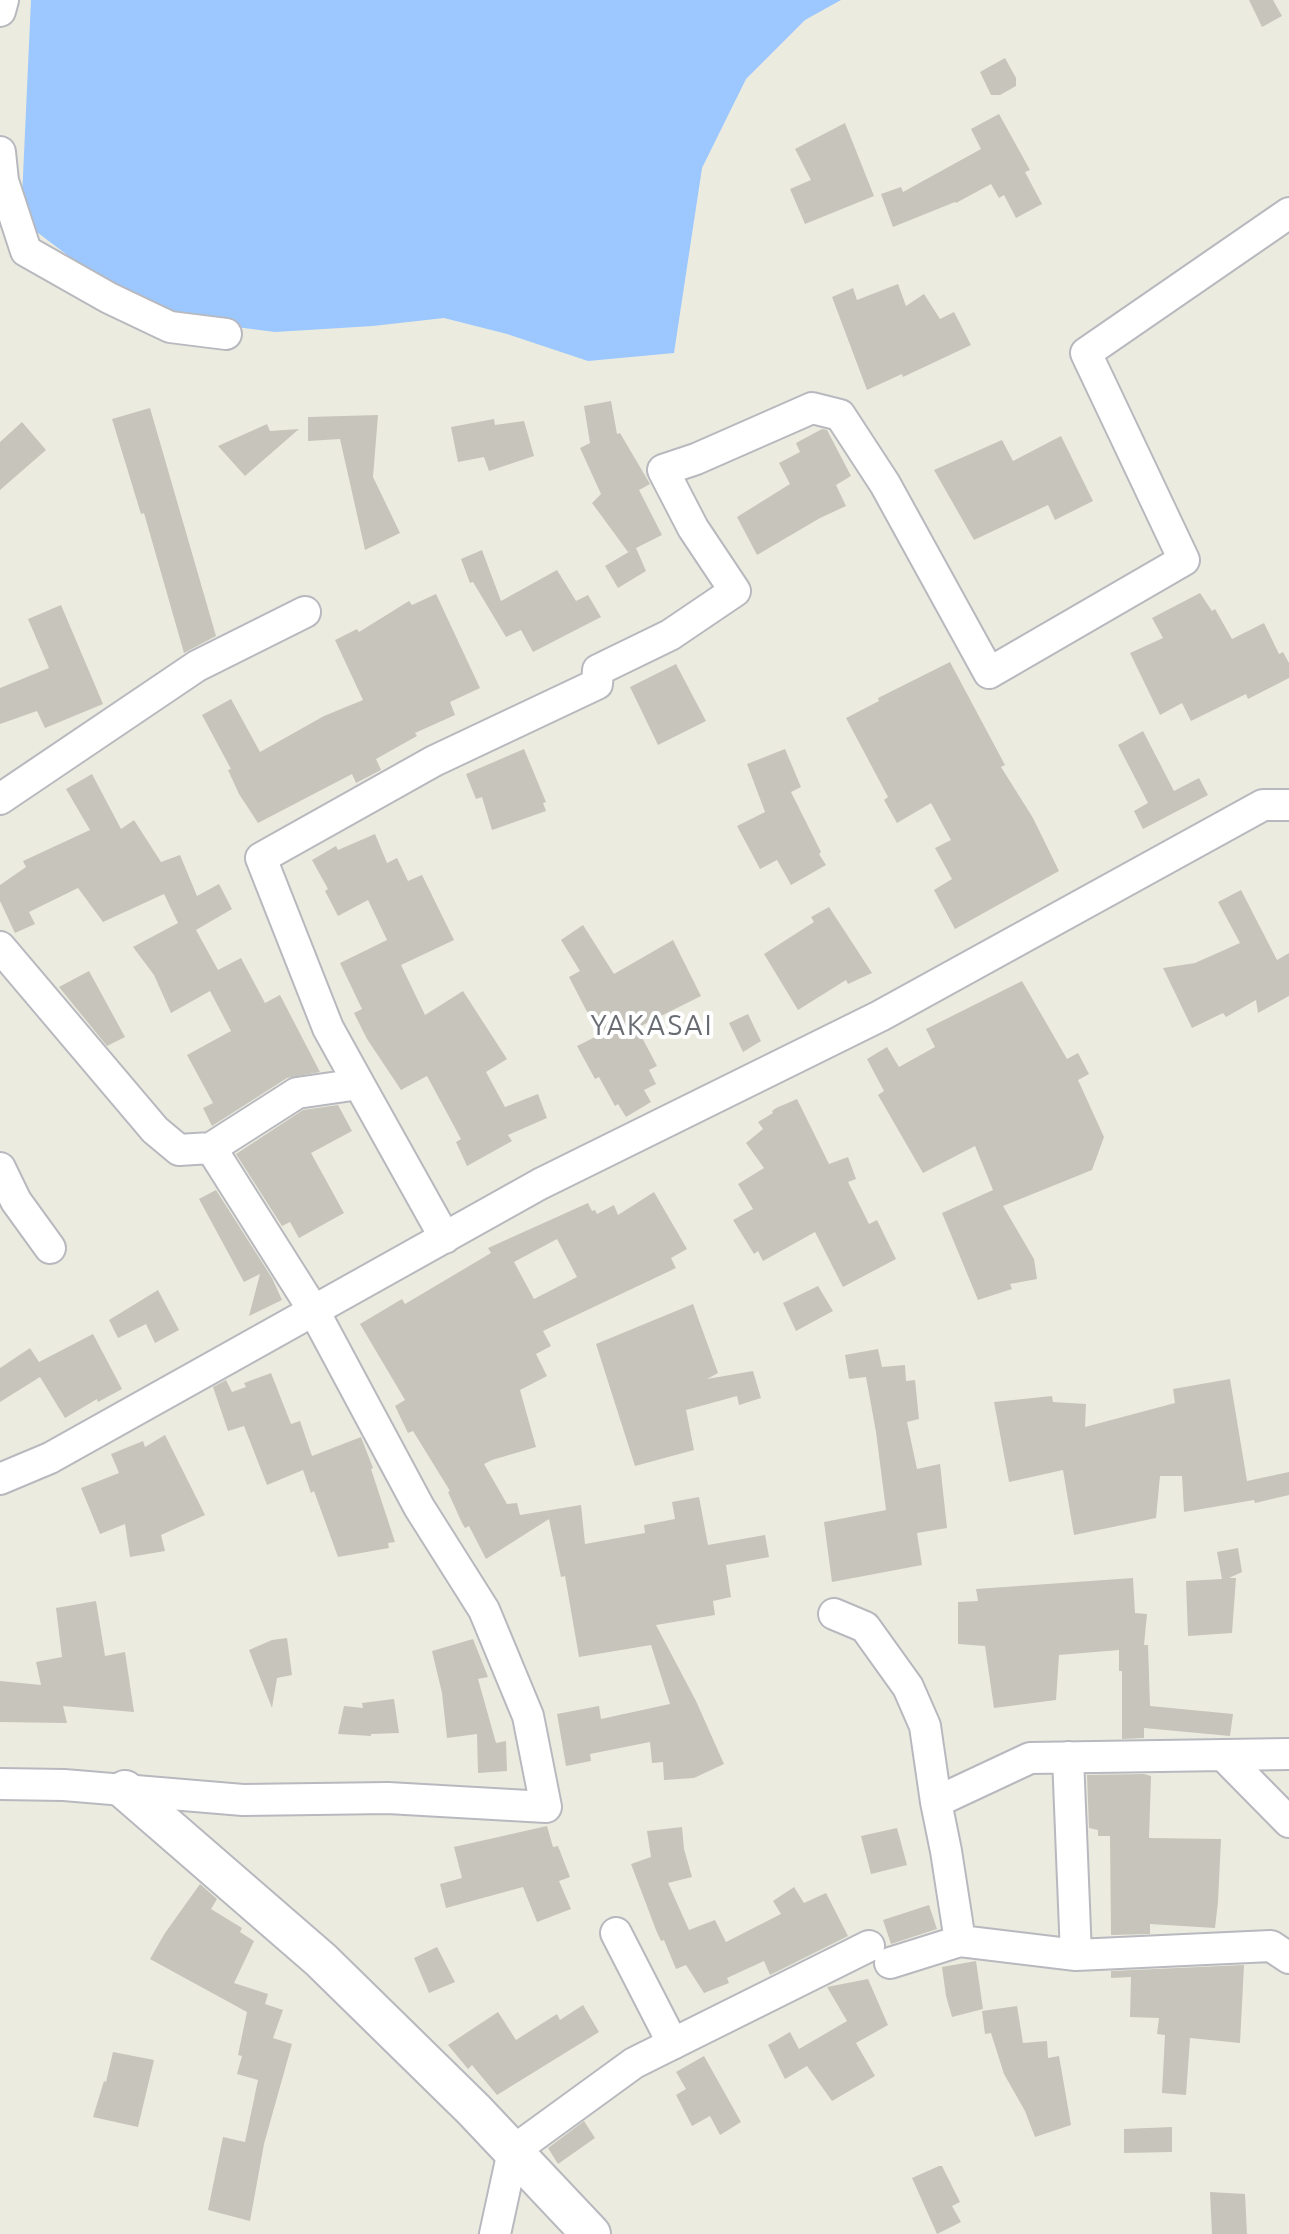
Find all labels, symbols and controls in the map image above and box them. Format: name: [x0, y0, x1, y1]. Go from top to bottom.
district label: YAKASAI: [590, 1009, 714, 1043]

